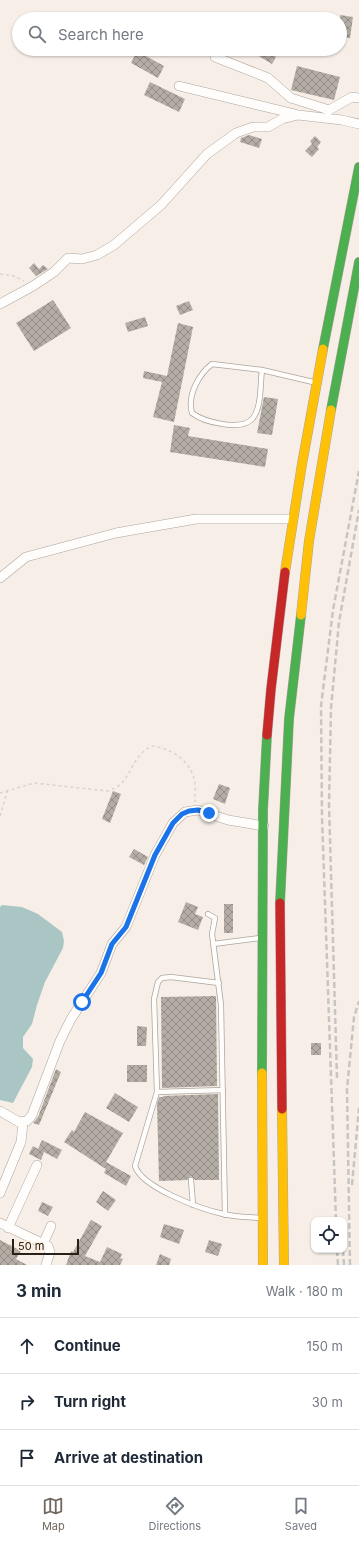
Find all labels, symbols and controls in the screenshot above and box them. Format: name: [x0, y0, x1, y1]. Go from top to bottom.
search box: [12, 12, 347, 56]
icon: search: [26, 23, 48, 45]
text: Search here: [58, 25, 144, 44]
route end: [200, 804, 218, 822]
route start: [73, 993, 91, 1011]
map controls: [311, 1217, 347, 1253]
button: locate: [311, 1217, 347, 1253]
scale bar: [12, 1237, 79, 1256]
text: 50 m: [18, 1239, 44, 1253]
text: 3 min: [16, 1281, 62, 1301]
text: Walk · 180 m: [266, 1283, 343, 1299]
icon: ahead: [16, 1335, 38, 1357]
text: Continue: [54, 1336, 121, 1355]
text: 150 m: [307, 1338, 343, 1354]
icon: right: [16, 1391, 38, 1413]
text: Turn right: [54, 1392, 126, 1411]
text: 30 m: [312, 1394, 343, 1410]
icon: arrive: [16, 1447, 38, 1469]
text: Arrive at destination: [54, 1448, 203, 1467]
tab: Map: [42, 1495, 65, 1533]
tab: Directions: [149, 1495, 201, 1533]
tab: Saved: [285, 1495, 317, 1533]

